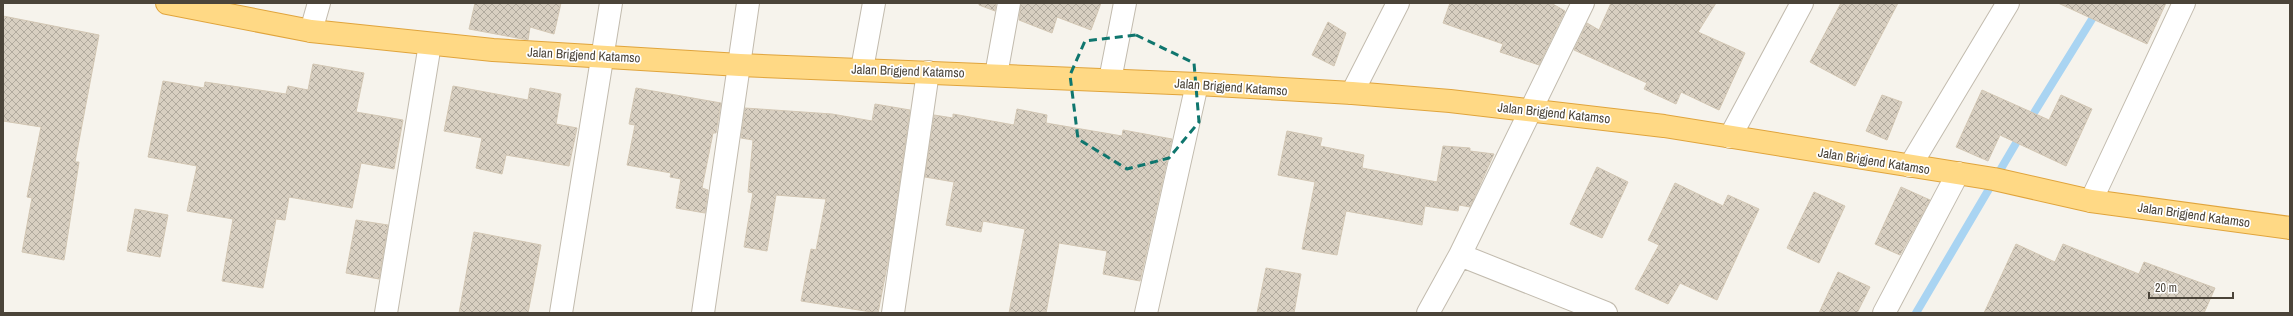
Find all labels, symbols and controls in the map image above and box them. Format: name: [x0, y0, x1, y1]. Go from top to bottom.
street label: Jalan Brigjend Katamso: [527, 44, 641, 66]
street label: Jalan Brigjend Katamso: [851, 61, 965, 81]
street label: Jalan Brigjend Katamso: [1174, 75, 1288, 99]
street label: Jalan Brigjend Katamso: [1497, 99, 1611, 127]
street label: Jalan Brigjend Katamso: [1817, 144, 1931, 178]
street label: Jalan Brigjend Katamso: [2137, 199, 2251, 231]
scale bar: [2149, 274, 2233, 300]
text: 20 m: [2155, 280, 2177, 296]

